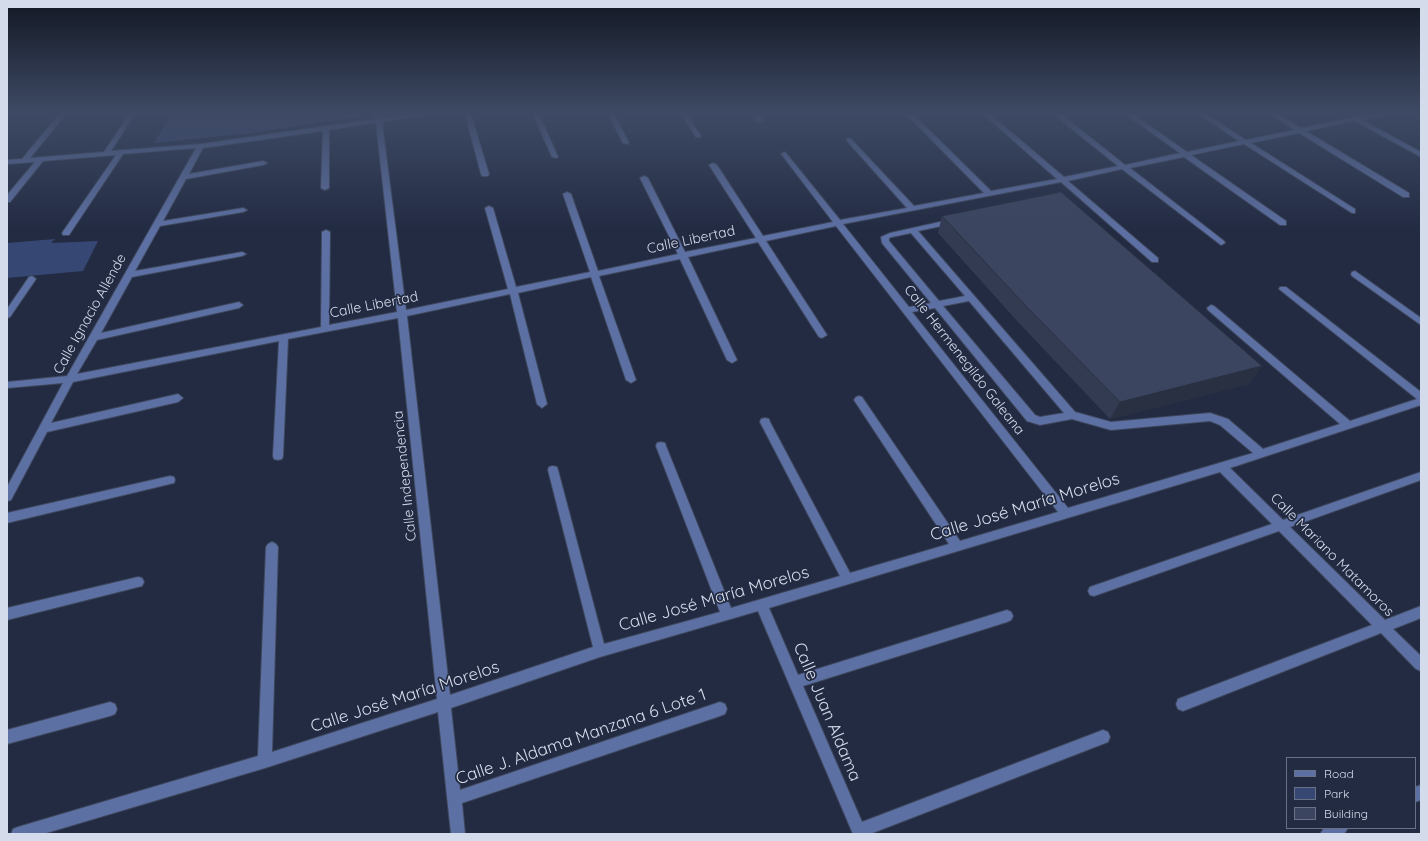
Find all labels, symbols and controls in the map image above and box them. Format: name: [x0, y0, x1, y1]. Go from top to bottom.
street label: Calle Libertad: [645, 222, 737, 258]
street label: Calle Ignacio Allende: [50, 251, 130, 377]
street label: Calle Hermenegildo Galeana: [900, 282, 1028, 438]
street label: Calle Libertad: [328, 288, 420, 322]
street label: Calle Independencia: [390, 410, 420, 542]
street label: Calle José María Morelos: [928, 468, 1122, 546]
street label: Calle Mariano Matamoros: [1267, 490, 1397, 620]
street label: Calle José María Morelos: [616, 562, 812, 636]
street label: Calle Juan Aldama: [789, 640, 865, 784]
street label: Calle José María Morelos: [308, 657, 502, 737]
street label: Calle J. Aldama Manzana 6 Lote 1: [453, 685, 709, 789]
legend: [1286, 757, 1416, 829]
text: Road: [1324, 766, 1354, 781]
text: Park: [1324, 786, 1349, 801]
text: Building: [1324, 806, 1368, 821]

